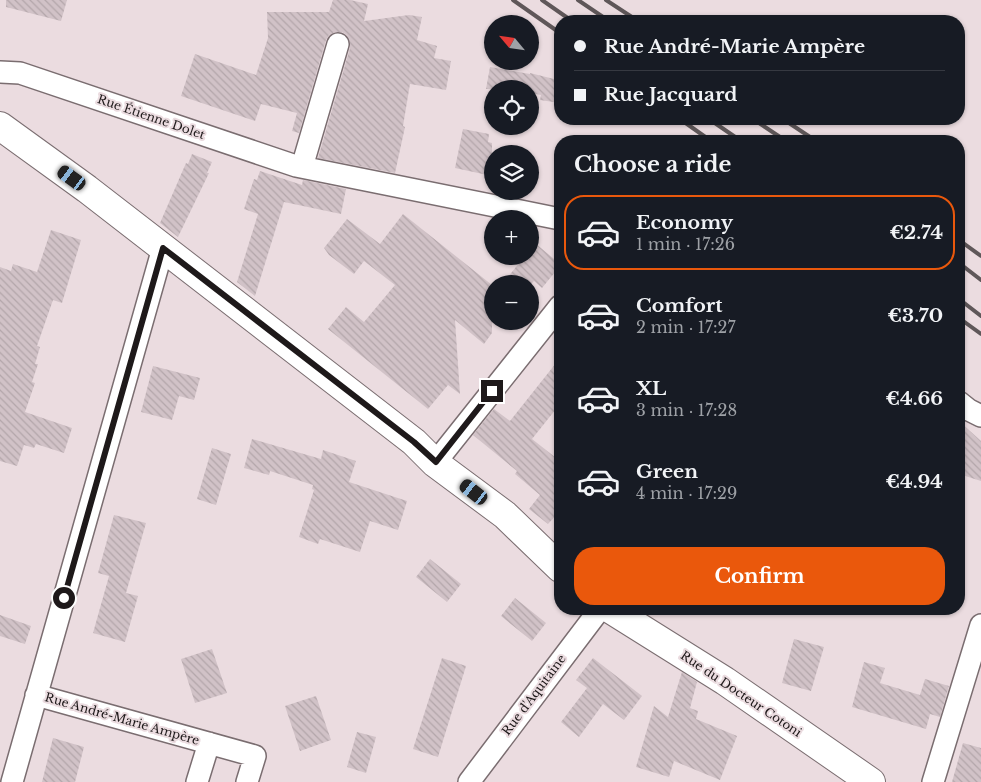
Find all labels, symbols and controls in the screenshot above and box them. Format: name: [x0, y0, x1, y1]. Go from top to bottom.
north arrow: [484, 15, 539, 70]
map controls: [484, 15, 539, 330]
text: Rue André-Marie Ampère: [604, 35, 865, 58]
button: locate: [484, 80, 539, 135]
text: Rue Jacquard: [604, 83, 738, 106]
street label: Rue Étienne Dolet: [95, 90, 208, 142]
button: layers: [484, 145, 539, 200]
text: Choose a ride: [574, 151, 731, 178]
car: [55, 163, 88, 193]
button: +: [484, 210, 539, 265]
icon: car: [576, 210, 621, 255]
text: Economy: [636, 211, 733, 234]
text: €2.74: [889, 221, 943, 244]
text: 1 min · 17:26: [636, 234, 735, 254]
button: −: [484, 275, 539, 330]
icon: car: [576, 293, 621, 338]
text: Comfort: [636, 294, 723, 317]
text: €3.70: [888, 304, 943, 327]
text: 2 min · 17:27: [636, 317, 735, 337]
icon: car: [576, 376, 621, 421]
text: XL: [636, 377, 666, 400]
route end: [481, 380, 503, 402]
text: €4.66: [886, 387, 943, 410]
text: 3 min · 17:28: [636, 400, 737, 420]
icon: car: [576, 459, 621, 504]
text: Green: [636, 460, 698, 483]
text: €4.94: [886, 470, 943, 493]
car: [457, 477, 490, 507]
text: 4 min · 17:29: [636, 483, 737, 503]
button: Confirm: [574, 547, 945, 605]
route start: [53, 587, 75, 609]
street label: Rue du Docteur Cotoni: [678, 647, 805, 740]
street label: Rue d'Aquitaine: [498, 651, 569, 738]
street label: Rue André-Marie Ampère: [43, 689, 201, 748]

